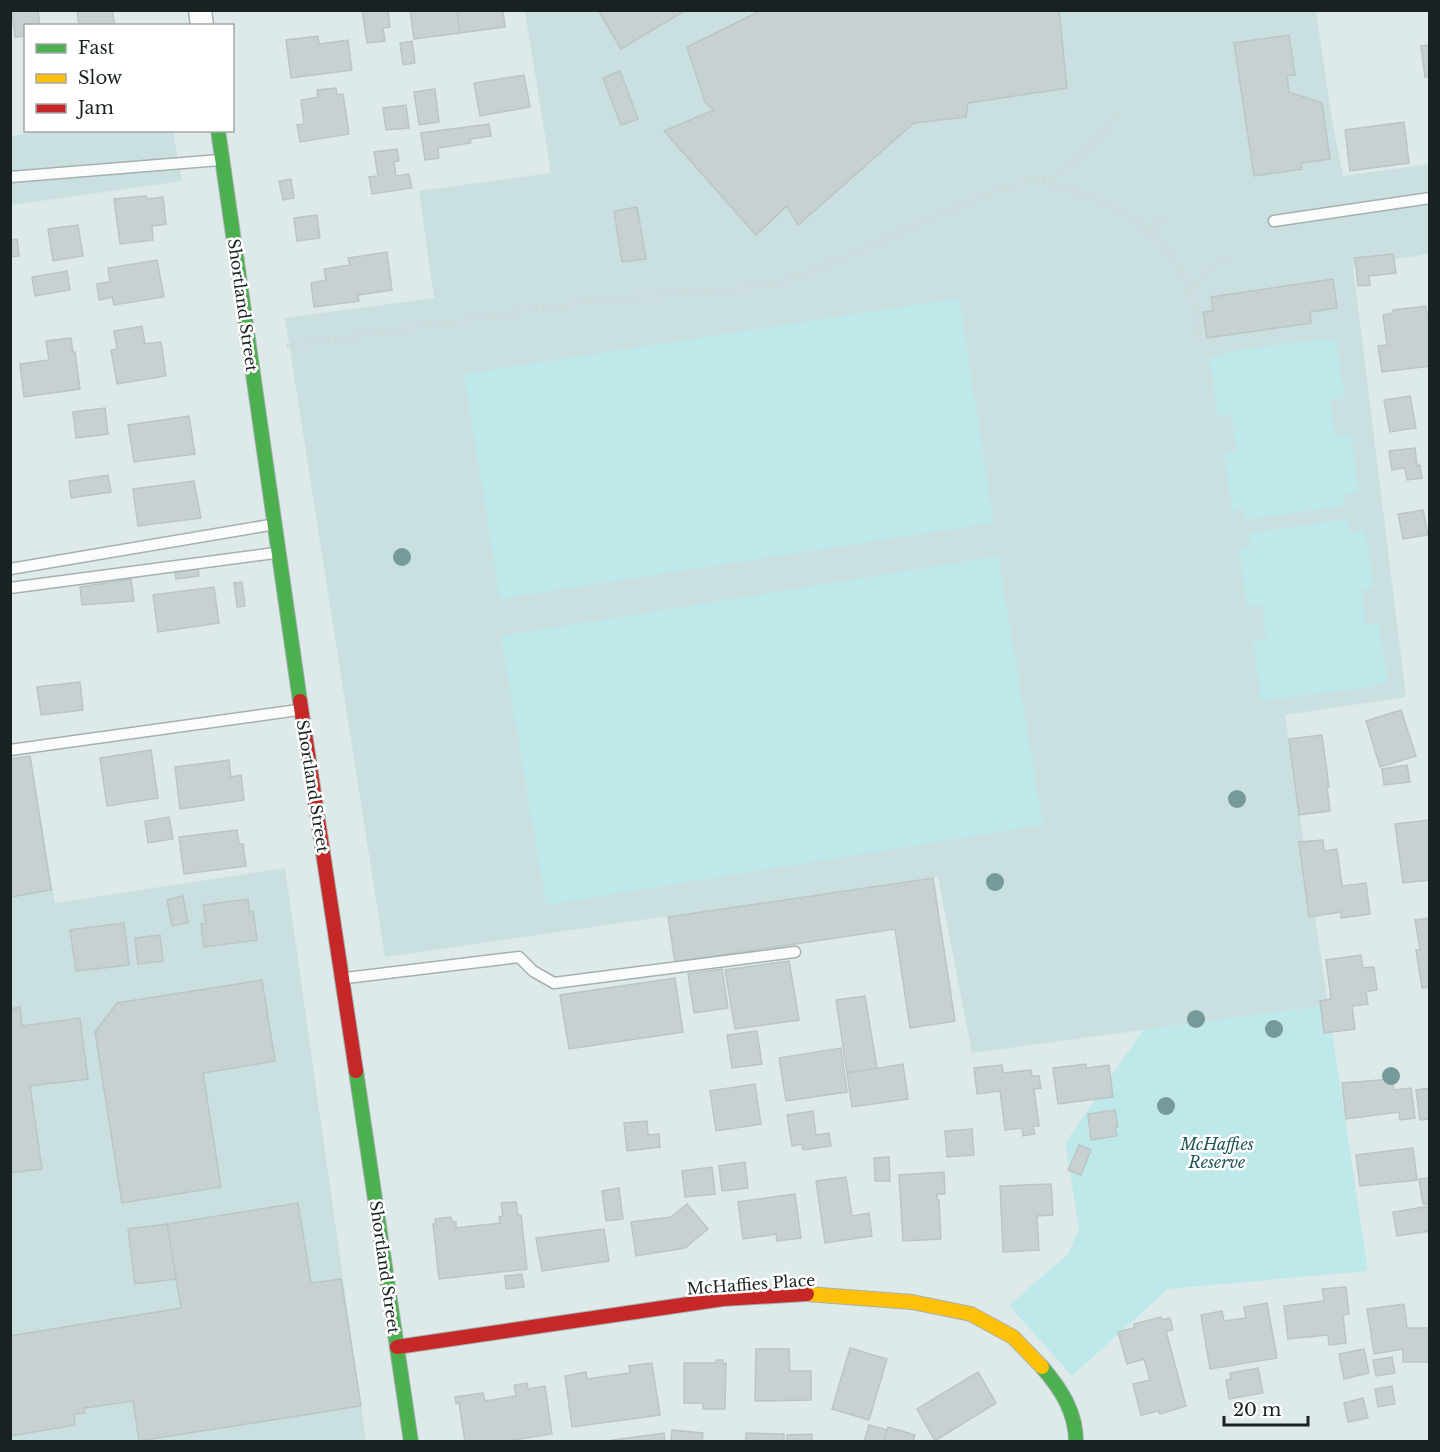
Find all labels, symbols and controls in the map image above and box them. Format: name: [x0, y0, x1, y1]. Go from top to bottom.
legend: [24, 24, 234, 132]
text: Fast: [78, 37, 115, 59]
text: Slow: [78, 67, 123, 89]
text: Jam: [76, 97, 114, 119]
street label: Shortland Street: [224, 237, 262, 373]
street label: Shortland Street: [293, 718, 333, 854]
park label: McHaffies Reserve: [1179, 1134, 1254, 1172]
street label: Shortland Street: [366, 1199, 404, 1335]
street label: McHaffies Place: [686, 1270, 816, 1298]
scale bar: [1224, 1389, 1308, 1427]
text: 20 m: [1233, 1399, 1281, 1421]

